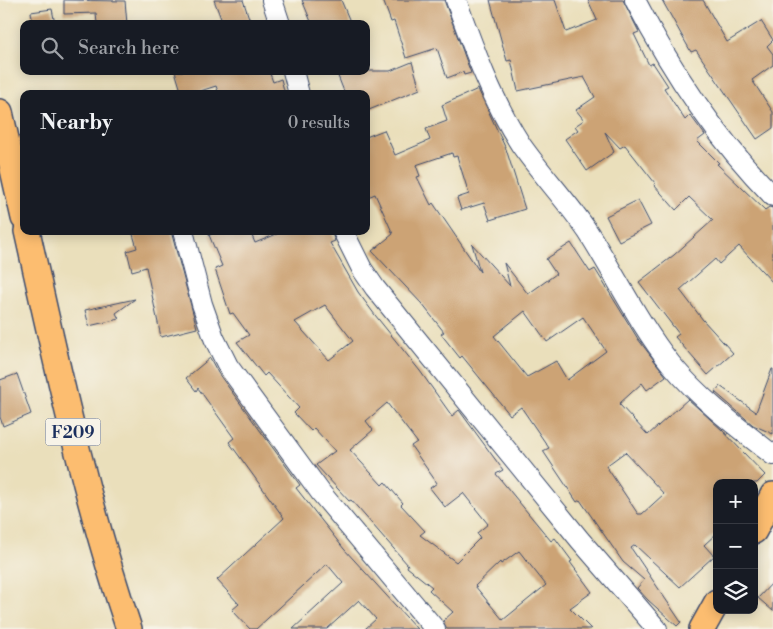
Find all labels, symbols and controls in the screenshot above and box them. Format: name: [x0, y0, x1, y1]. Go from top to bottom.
search box: [20, 20, 370, 75]
icon: search: [38, 34, 66, 62]
text: Search here: [78, 36, 179, 60]
text: Nearby: [40, 110, 113, 136]
text: 0 results: [288, 113, 350, 133]
road number: F209: [46, 418, 100, 446]
map controls: [713, 479, 758, 614]
button: +: [713, 479, 758, 524]
button: −: [713, 524, 758, 569]
button: layers: [713, 569, 758, 614]

